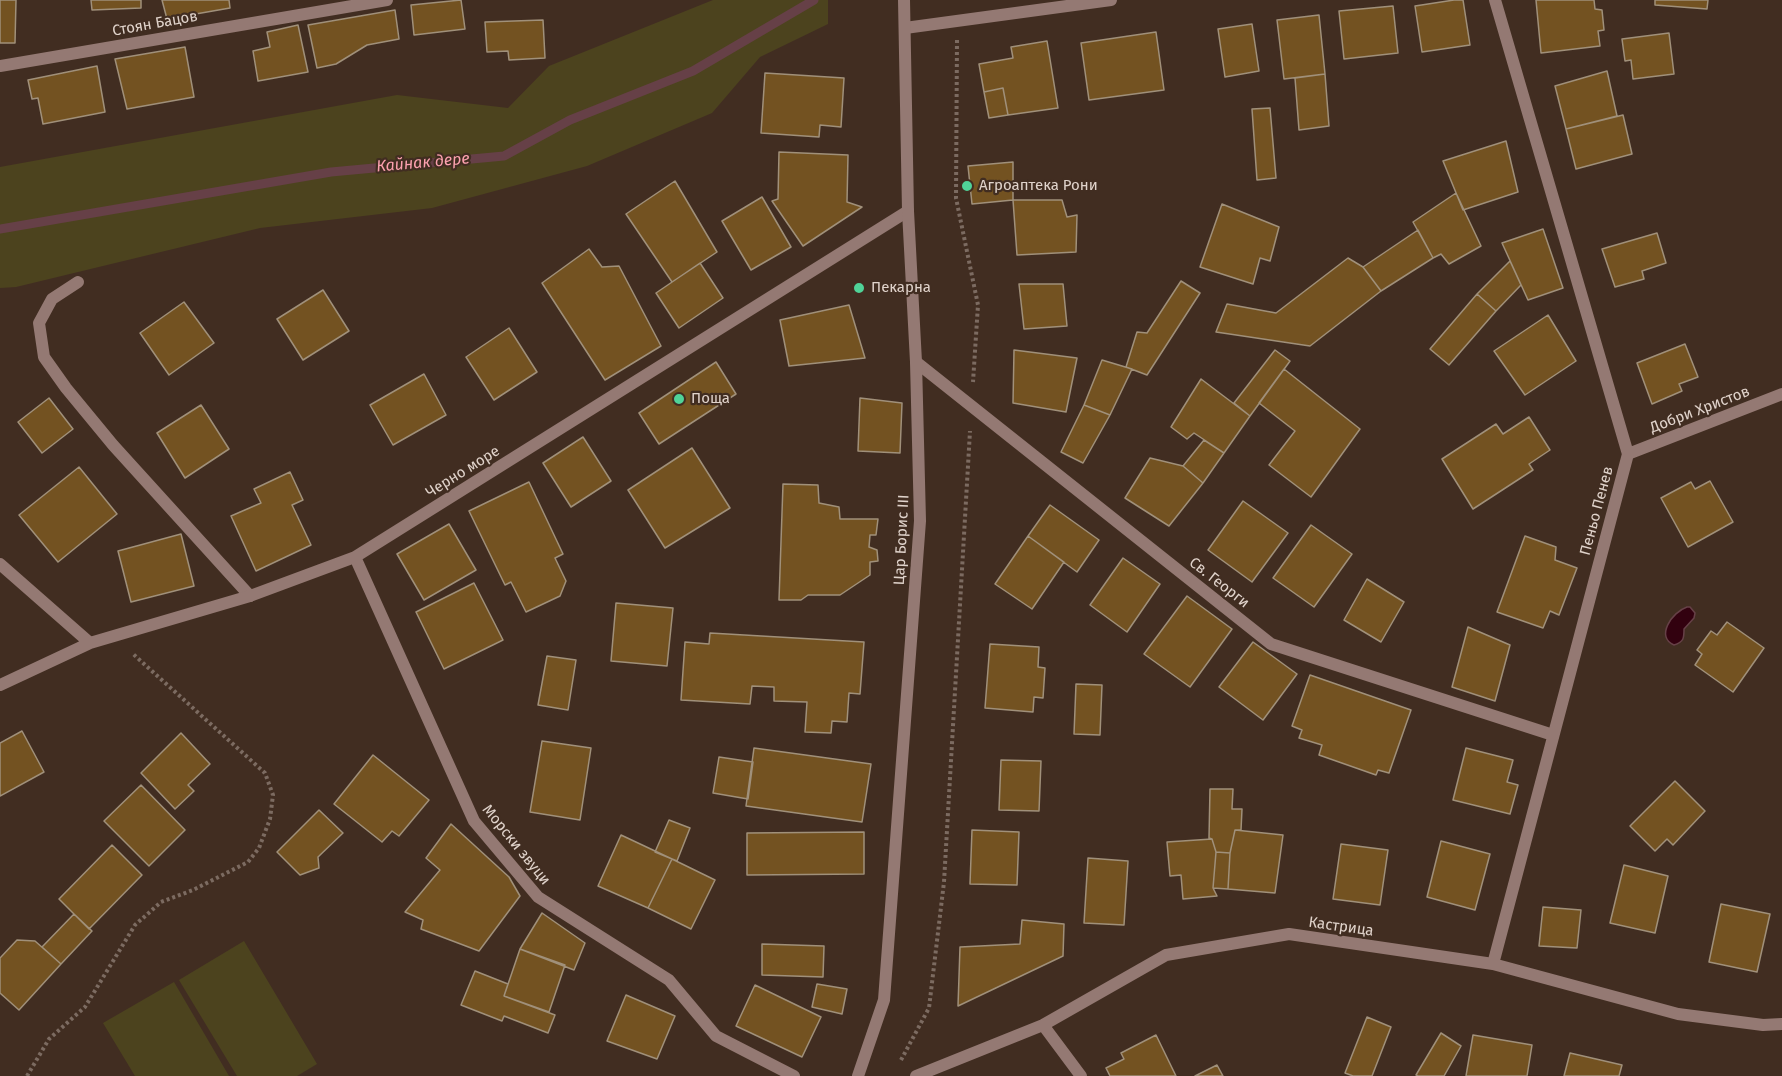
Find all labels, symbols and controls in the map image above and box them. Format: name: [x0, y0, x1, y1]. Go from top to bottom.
street label: Стоян Бацов: [111, 8, 199, 40]
water label: Кайнак дере: [375, 149, 471, 177]
place label: Агроаптека Рони: [979, 177, 1098, 195]
marker: Агроаптека Рони: [960, 179, 974, 193]
place label: Пекарна: [871, 279, 931, 297]
marker: Пекарна: [852, 281, 866, 295]
street label: Добри Христов: [1648, 383, 1752, 437]
place label: Поща: [691, 390, 730, 408]
marker: Поща: [672, 392, 686, 406]
street label: Черно море: [423, 442, 503, 502]
street label: Пеньо Пенев: [1576, 464, 1618, 558]
street label: Цар Борис III: [891, 494, 913, 586]
street label: Св. Георги: [1185, 554, 1253, 612]
street label: Морски звуци: [478, 801, 554, 889]
street label: Кастрица: [1307, 914, 1375, 940]

